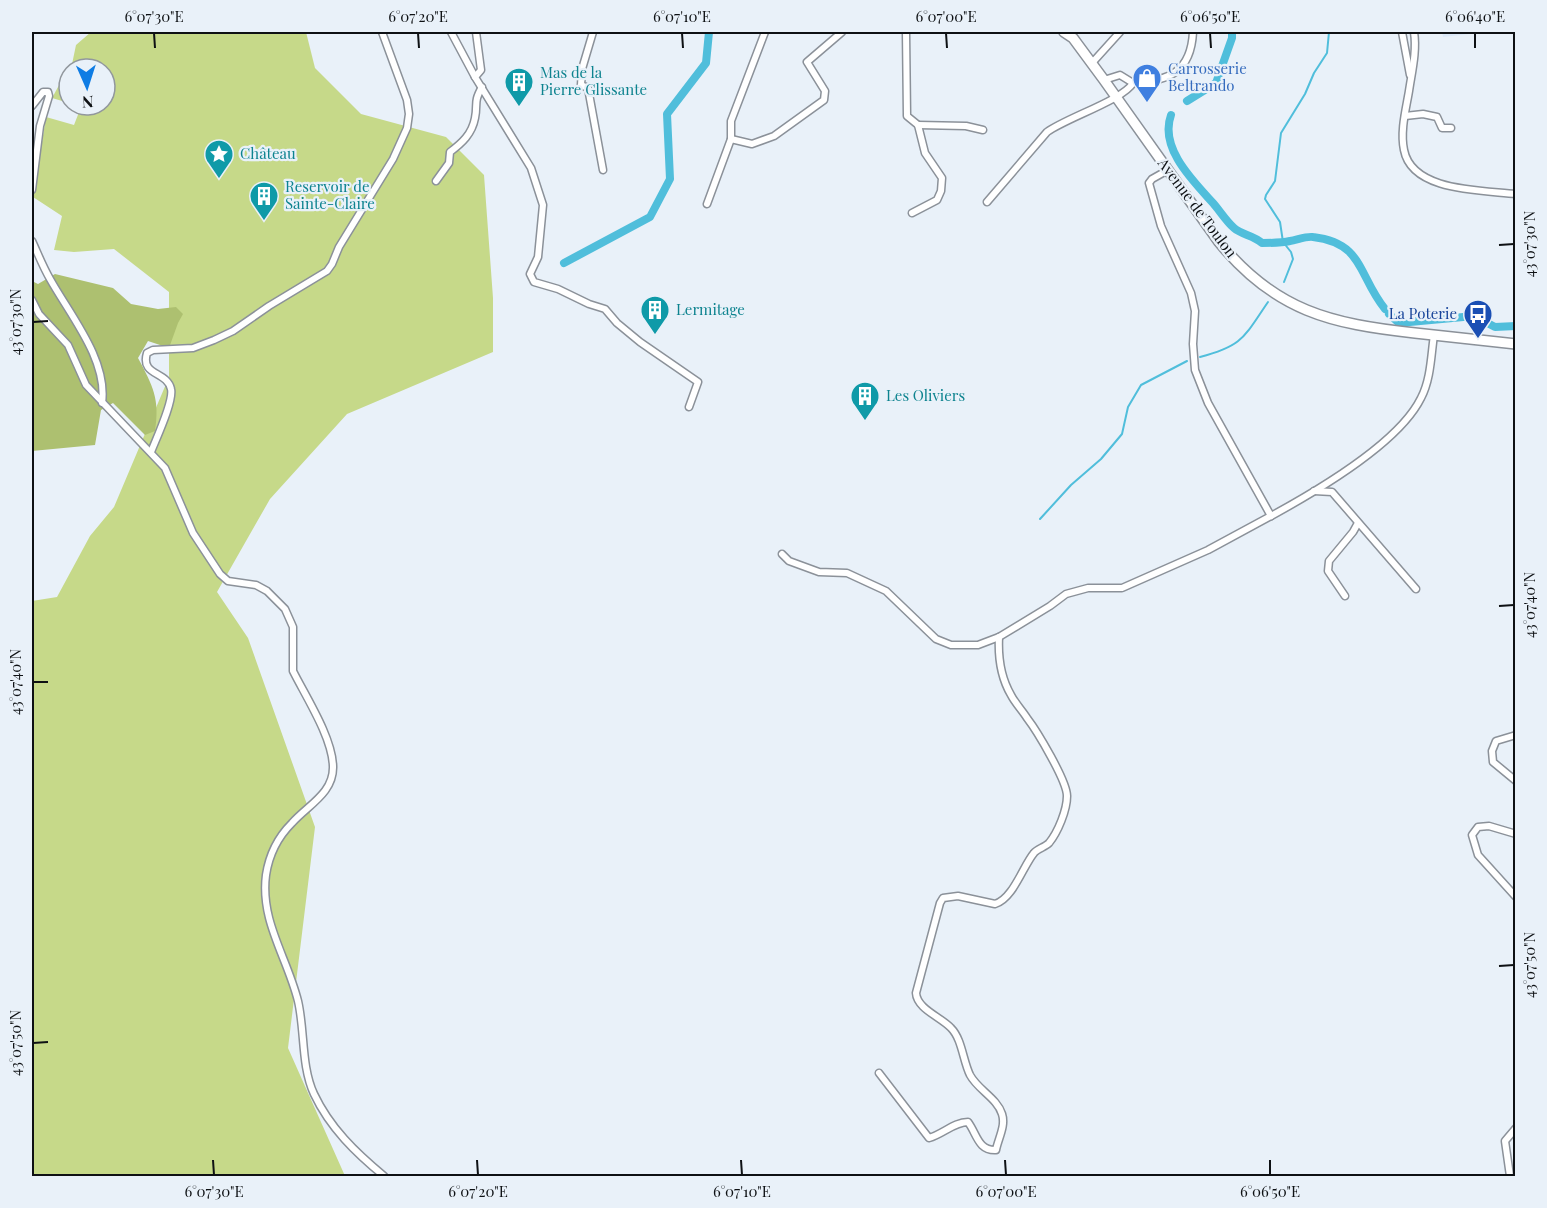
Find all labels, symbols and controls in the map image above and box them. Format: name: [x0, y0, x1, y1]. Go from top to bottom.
text: 6°07'30"E: [124, 6, 184, 26]
text: 6°07'20"E: [388, 6, 448, 26]
text: 6°07'10"E: [653, 6, 711, 26]
text: 6°07'00"E: [915, 6, 977, 26]
text: 6°06'50"E: [1180, 6, 1240, 26]
text: 6°06'40"E: [1445, 6, 1505, 26]
north arrow: [57, 57, 117, 117]
place label: Carrosserie Beltrando: [1168, 58, 1247, 95]
place label: Mas de la Pierre Glissante: [540, 62, 647, 99]
shop icon: Carrosserie Beltrando: [1131, 62, 1163, 104]
building icon: Mas de la Pierre Glissante: [503, 66, 535, 108]
text: N: [81, 92, 94, 113]
place icon: Château: [203, 138, 235, 180]
place label: Château: [240, 143, 296, 163]
street label: Avenue de Toulon: [1153, 153, 1242, 261]
place label: Reservoir de Sainte-Claire: [285, 176, 375, 213]
building icon: Reservoir de Sainte-Claire: [248, 180, 280, 222]
text: 43°07'30"N: [1519, 210, 1539, 277]
text: 43°07'30"N: [5, 288, 25, 355]
building icon: Lermitage: [639, 294, 671, 336]
bus stop icon: La Poterie: [1462, 298, 1494, 340]
place label: Lermitage: [676, 299, 745, 319]
place label: La Poterie: [1389, 303, 1457, 323]
building icon: Les Oliviers: [849, 380, 881, 422]
place label: Les Oliviers: [886, 385, 965, 405]
text: 43°07'40"N: [1519, 572, 1539, 638]
text: 43°07'40"N: [5, 649, 25, 715]
text: 43°07'50"N: [1519, 932, 1539, 998]
text: 43°07'50"N: [5, 1010, 25, 1076]
text: 6°07'30"E: [184, 1181, 244, 1201]
text: 6°07'20"E: [448, 1181, 508, 1201]
text: 6°07'10"E: [713, 1181, 771, 1201]
text: 6°07'00"E: [975, 1181, 1037, 1201]
text: 6°06'50"E: [1240, 1181, 1300, 1201]

